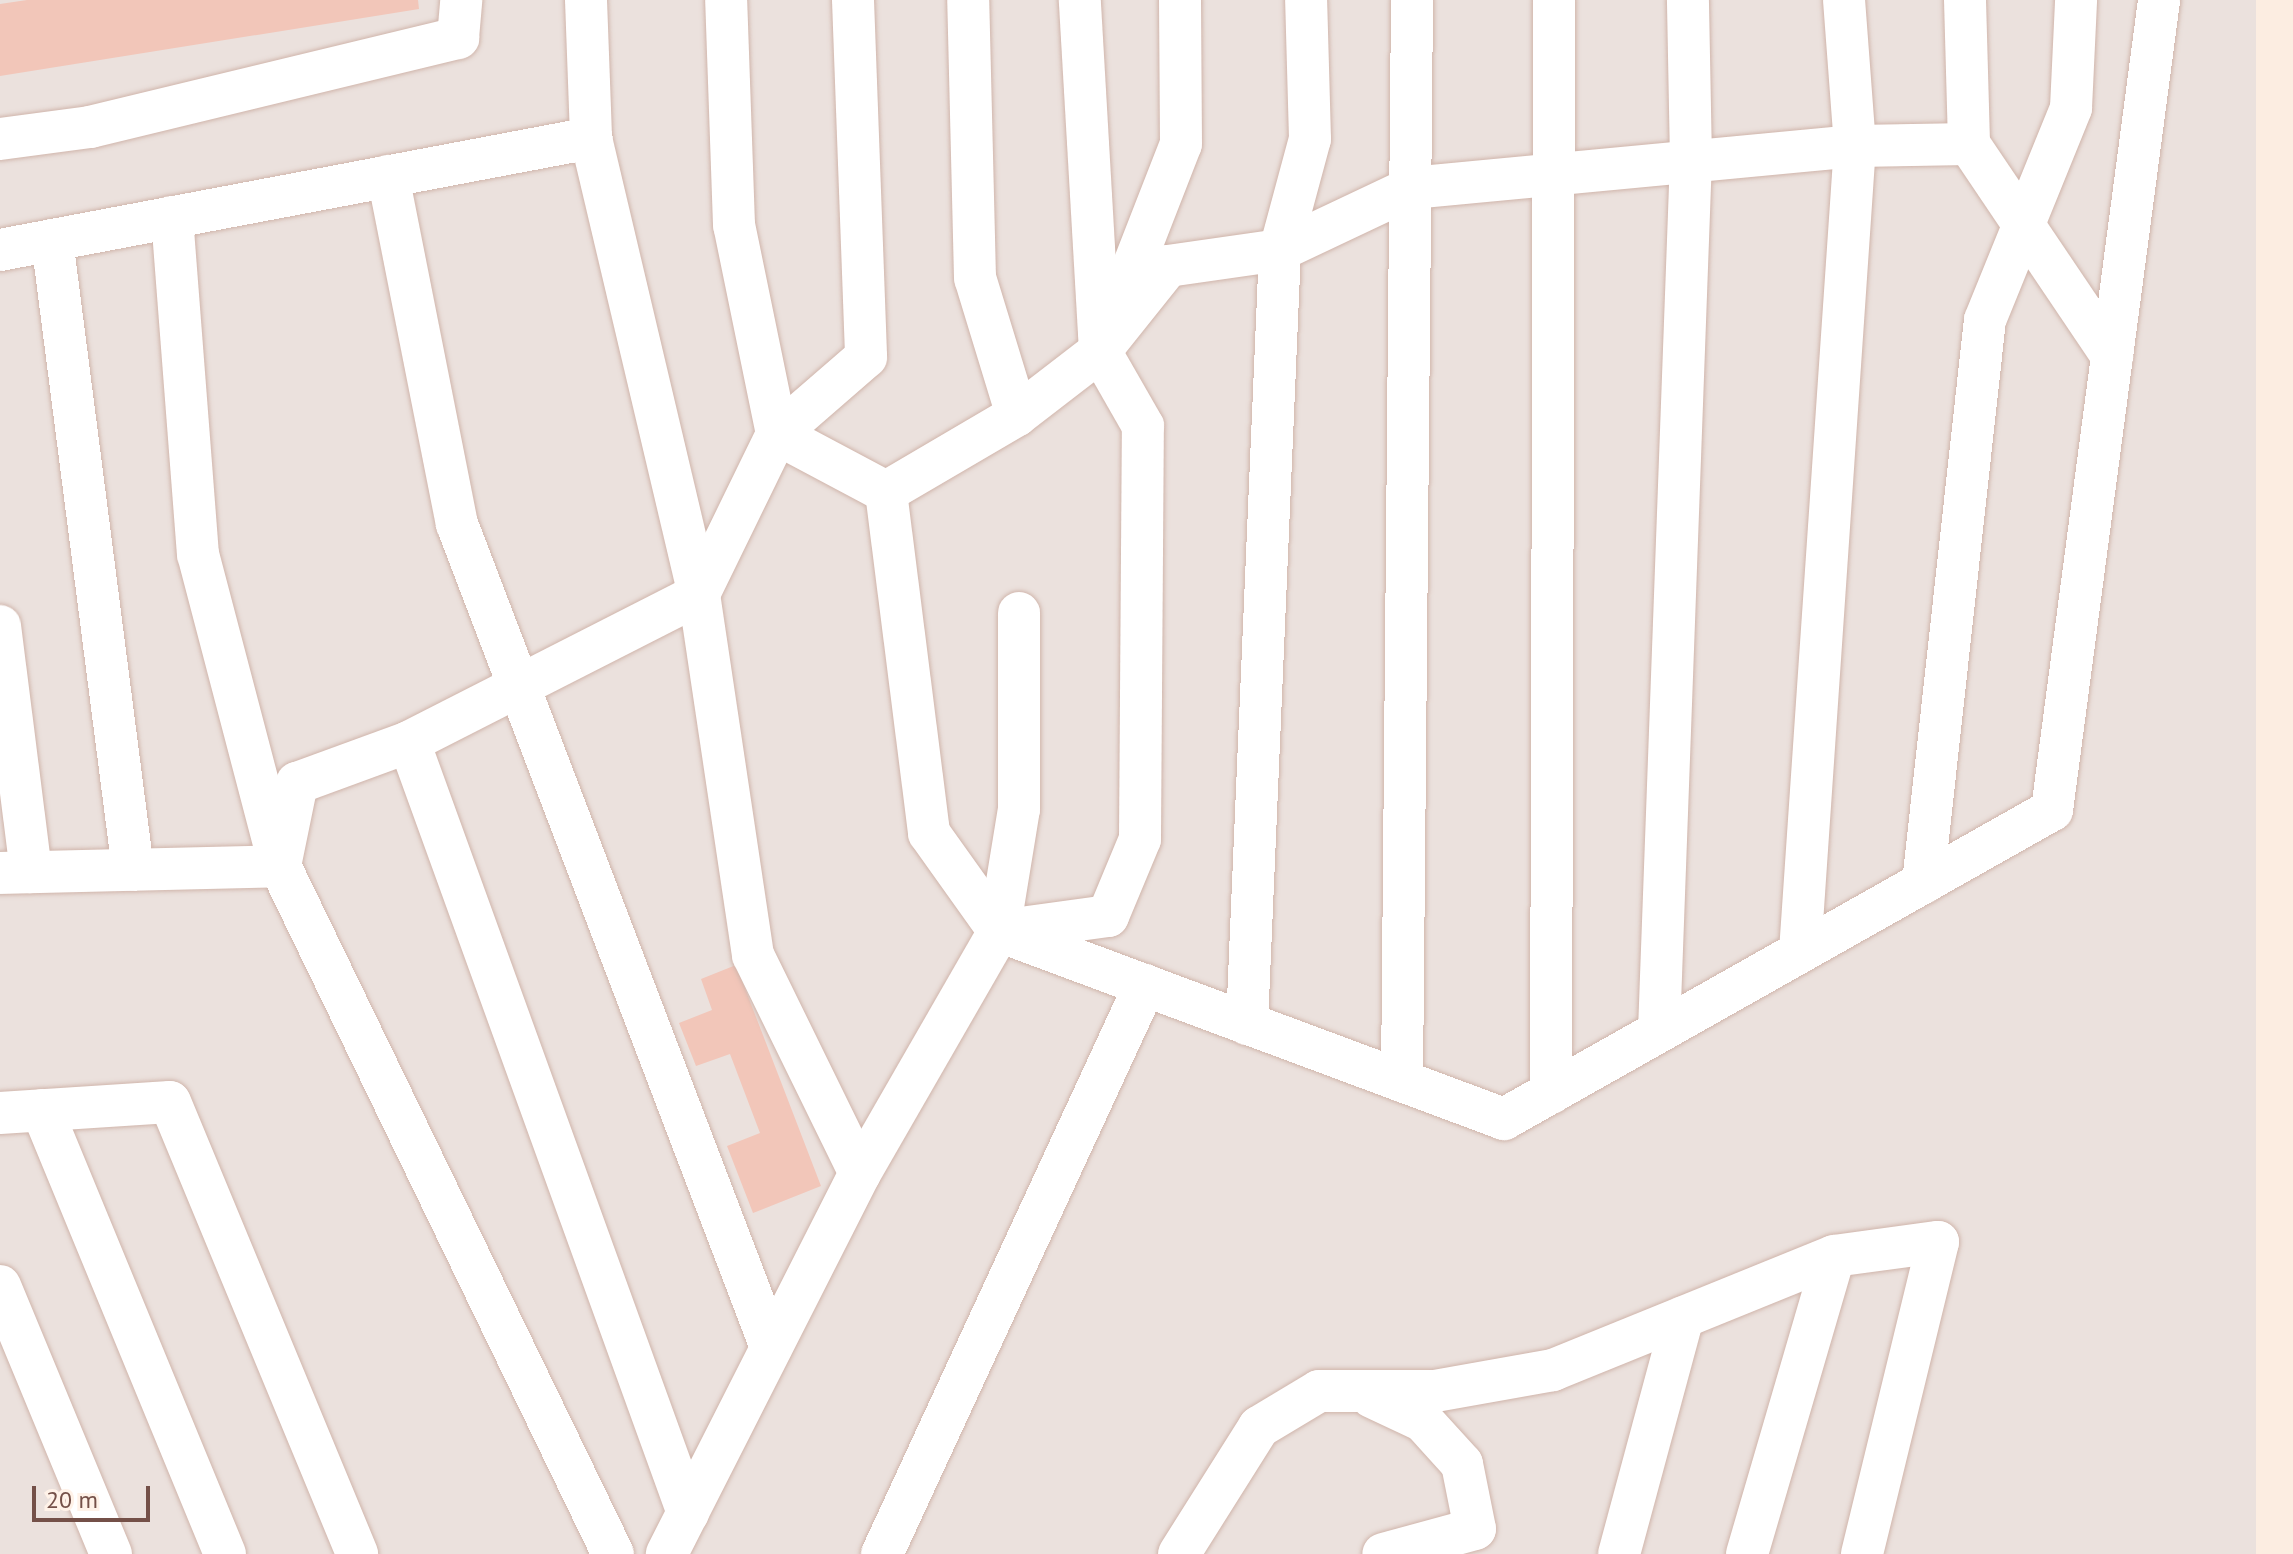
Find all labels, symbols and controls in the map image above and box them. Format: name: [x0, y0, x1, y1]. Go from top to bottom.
scale bar: [36, 1470, 154, 1520]
text: 20 m: [46, 1484, 98, 1515]

